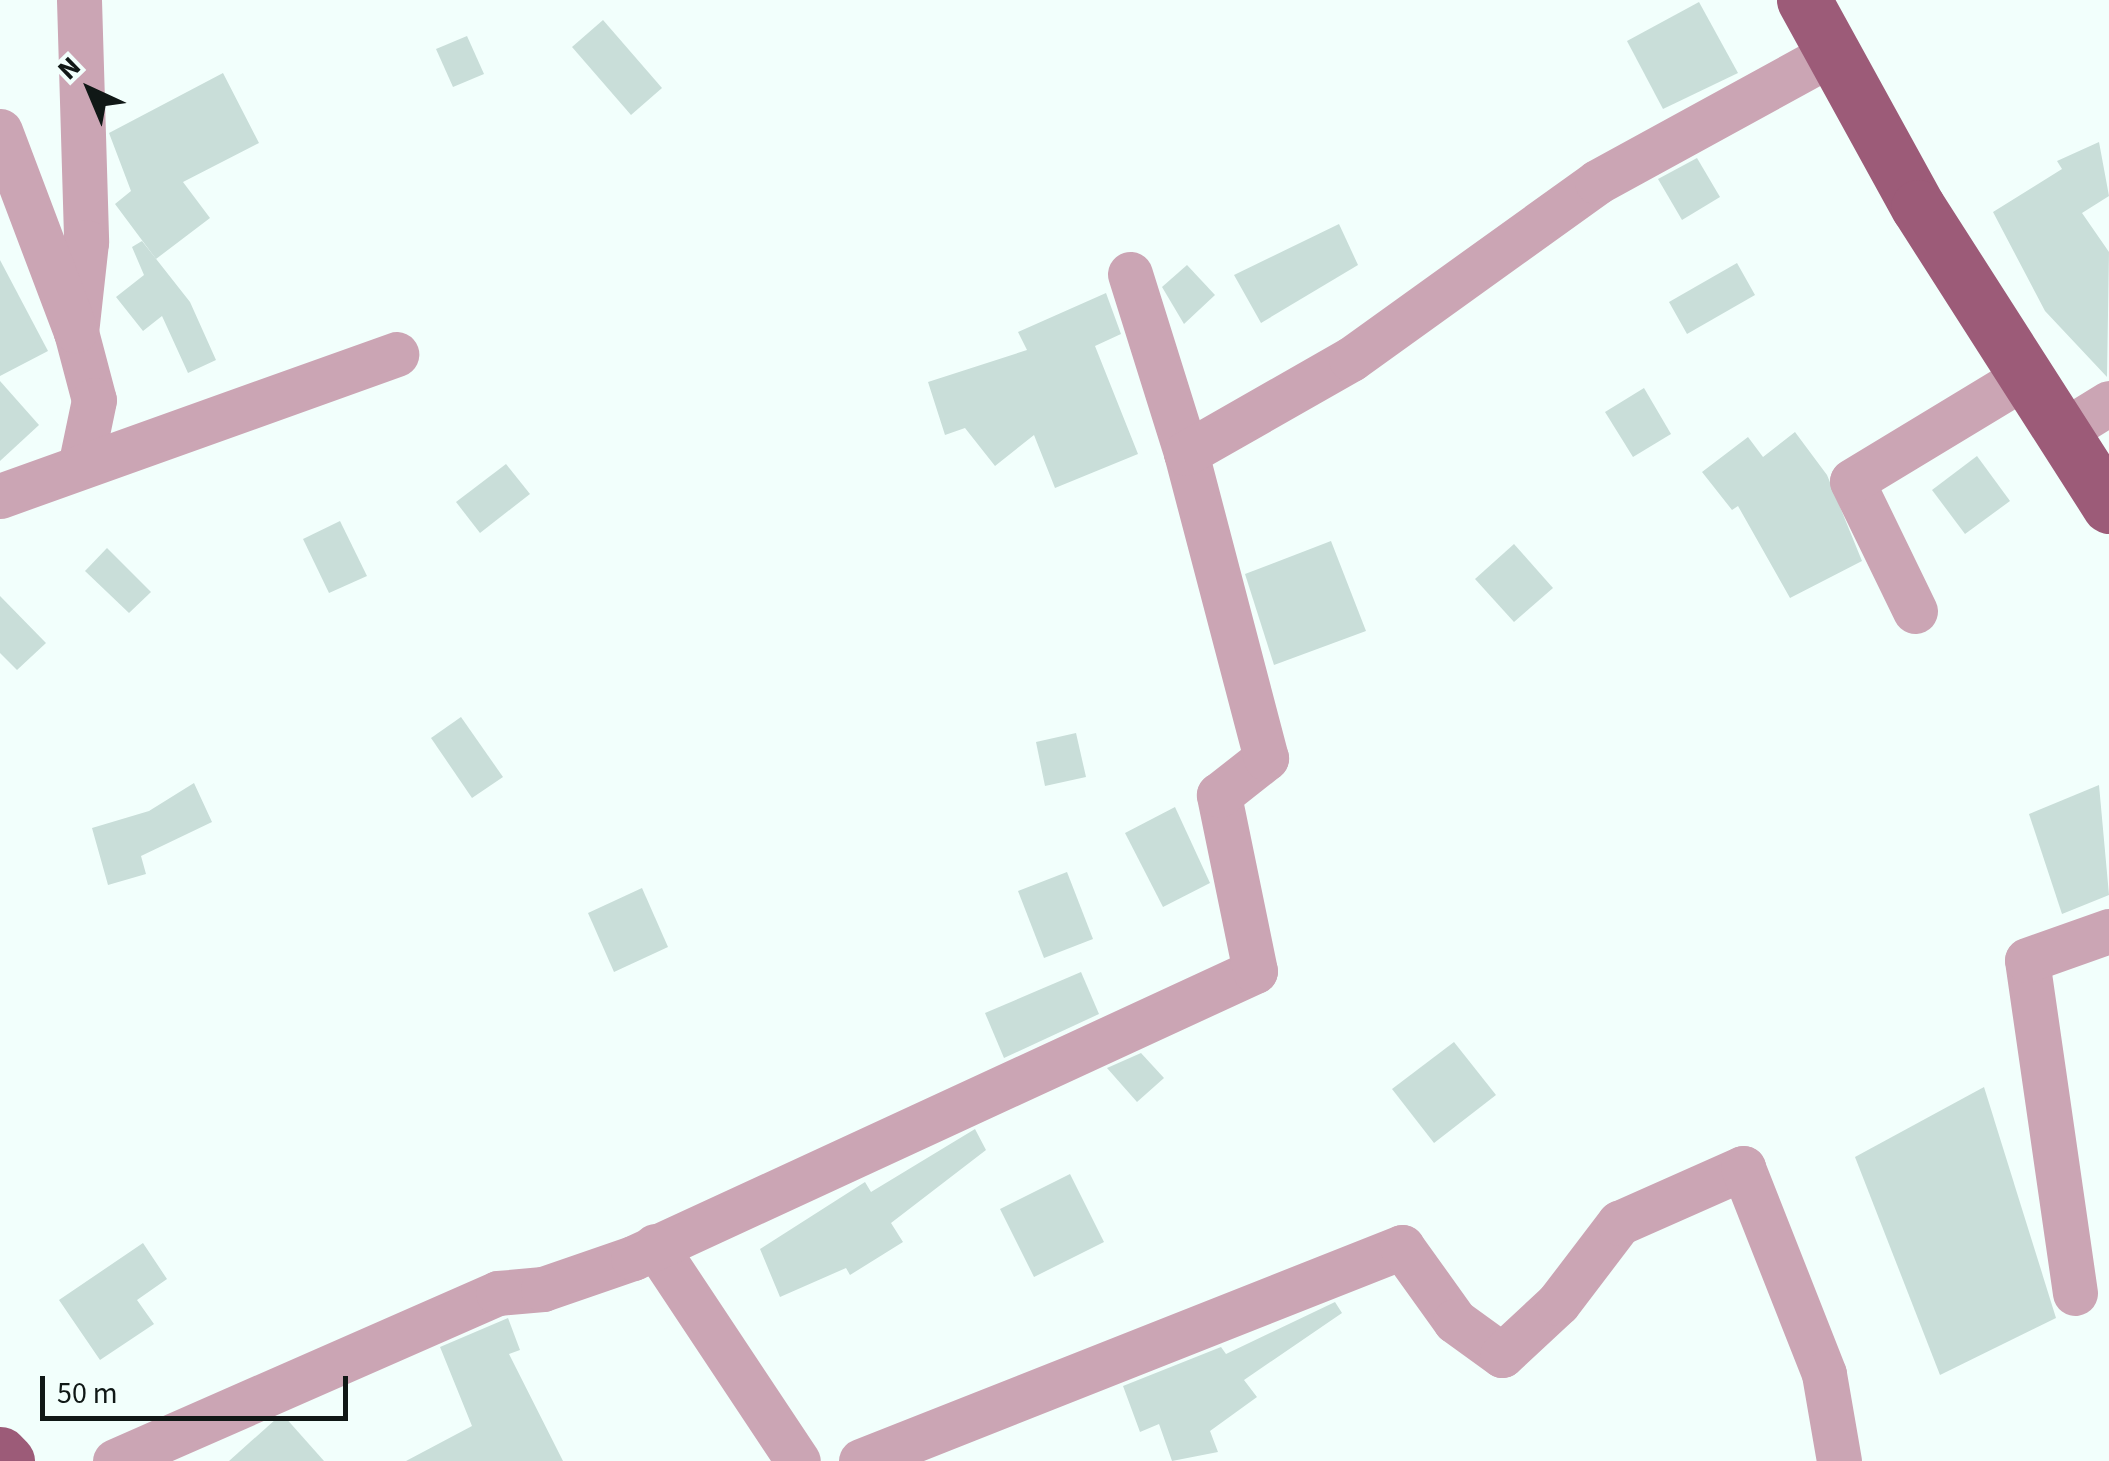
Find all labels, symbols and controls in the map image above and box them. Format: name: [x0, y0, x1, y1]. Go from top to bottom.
north arrow: [40, 40, 140, 140]
text: N: [49, 48, 90, 89]
scale bar: [45, 1356, 352, 1418]
text: 50 m: [57, 1372, 118, 1415]

